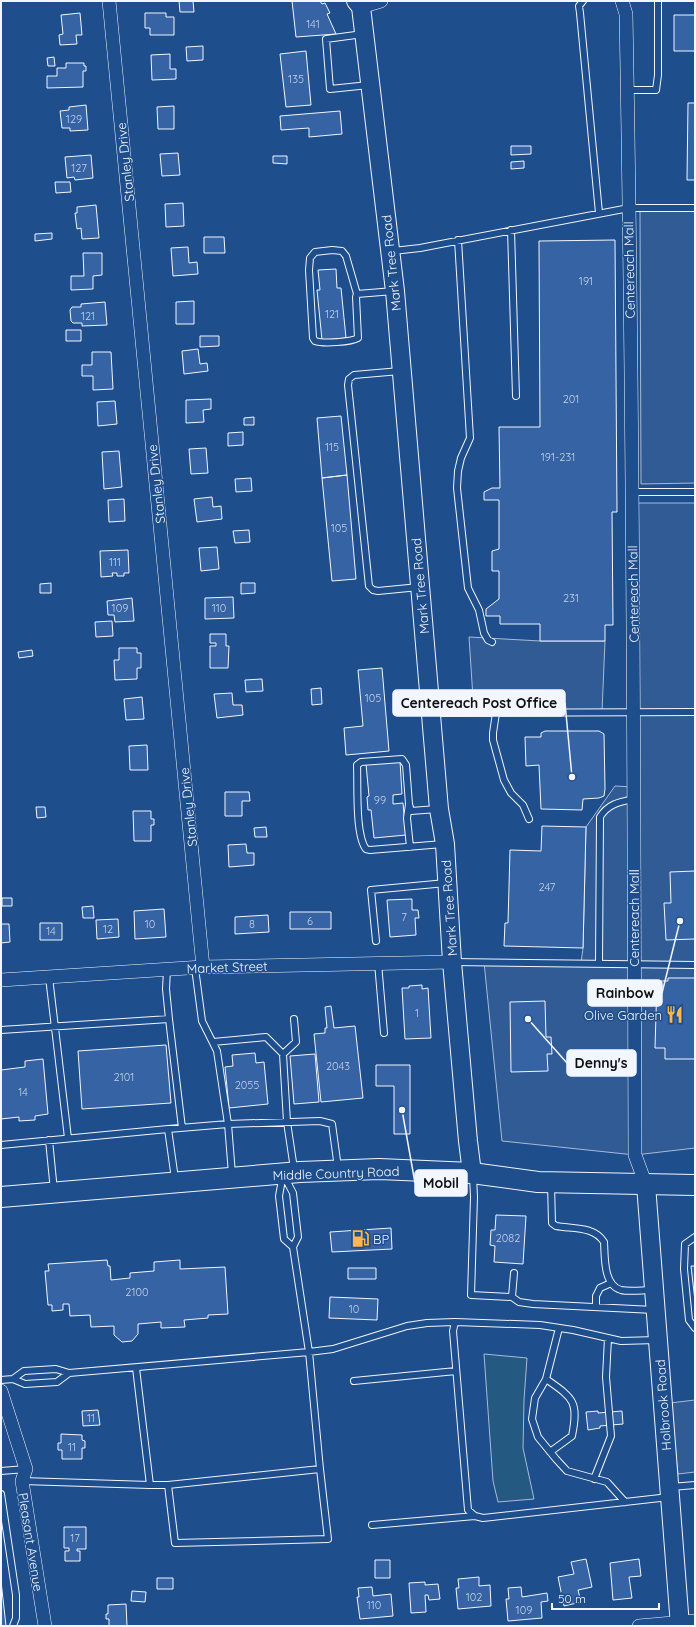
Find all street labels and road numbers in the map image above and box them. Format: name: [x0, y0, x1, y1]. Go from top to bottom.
street label: Stanley Drive: [113, 122, 137, 202]
street label: Mark Tree Road: [378, 214, 404, 312]
street label: Centereach Mall: [620, 221, 638, 319]
street label: Stanley Drive: [144, 444, 168, 524]
street label: Mark Tree Road: [408, 537, 432, 635]
street label: Centereach Mall: [624, 545, 642, 643]
street label: Stanley Drive: [176, 767, 200, 847]
street label: Mark Tree Road: [438, 859, 460, 957]
street label: Centereach Mall: [626, 869, 642, 967]
street label: Market Street: [186, 958, 268, 976]
street label: Middle Country Road: [272, 1163, 400, 1183]
street label: Holbrook Road: [652, 1359, 674, 1451]
street label: Pleasant Avenue: [15, 1491, 47, 1593]

